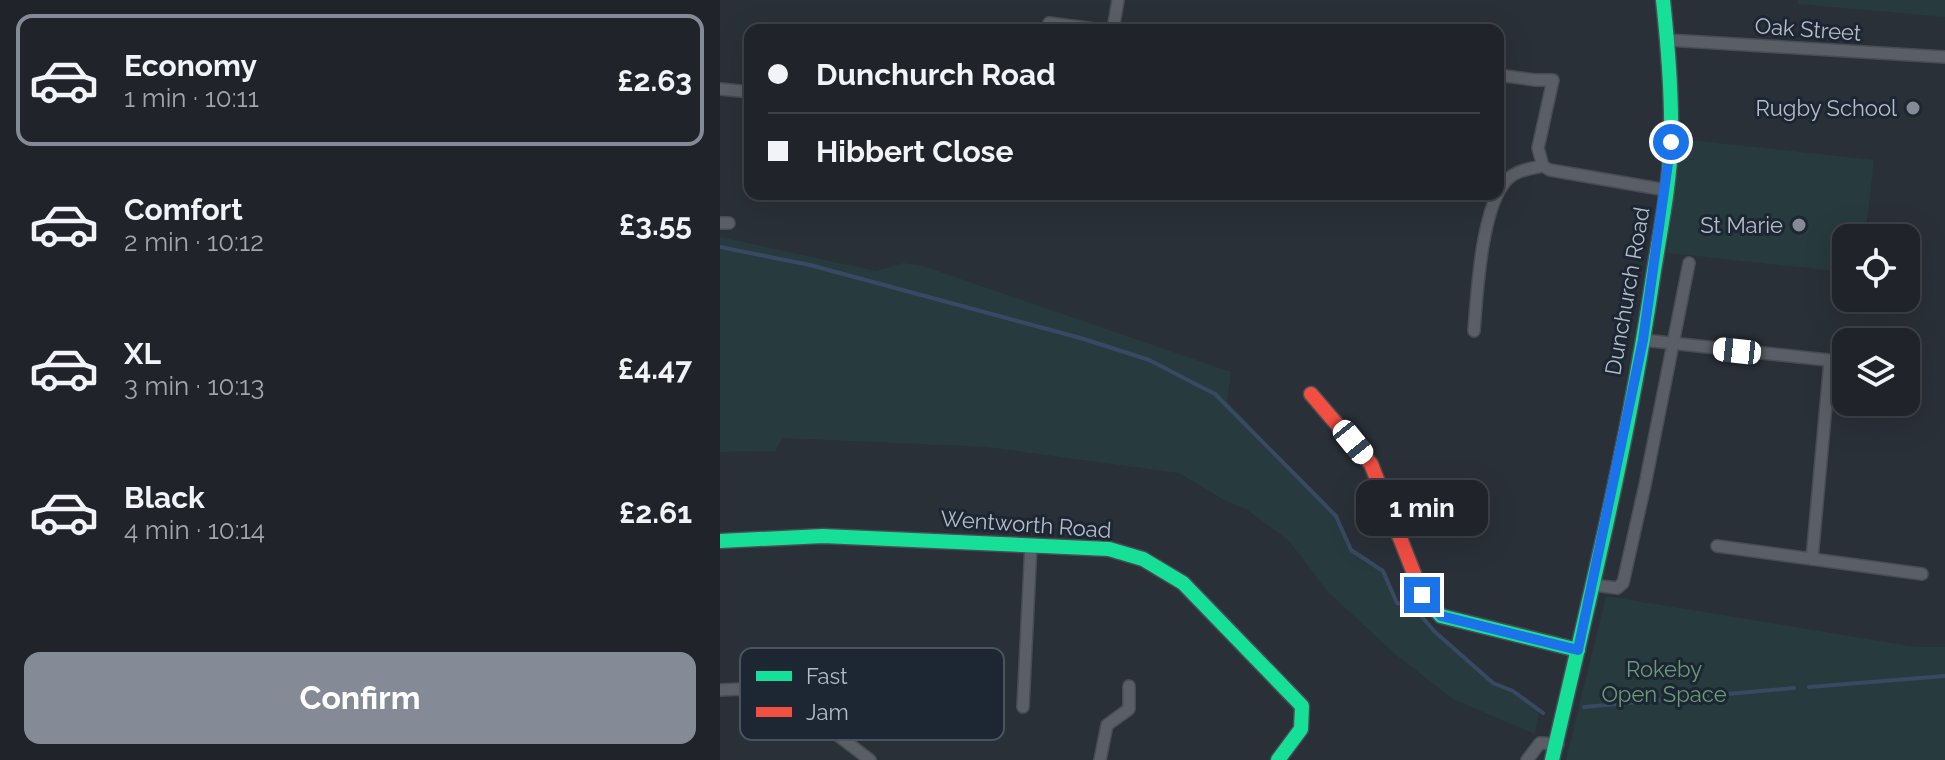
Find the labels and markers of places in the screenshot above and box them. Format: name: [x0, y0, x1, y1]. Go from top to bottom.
place label: Rugby School: [1756, 95, 1897, 121]
marker: Rugby School: [1904, 99, 1922, 117]
place label: St Marie: [1700, 212, 1783, 238]
marker: St Marie: [1790, 216, 1808, 234]

